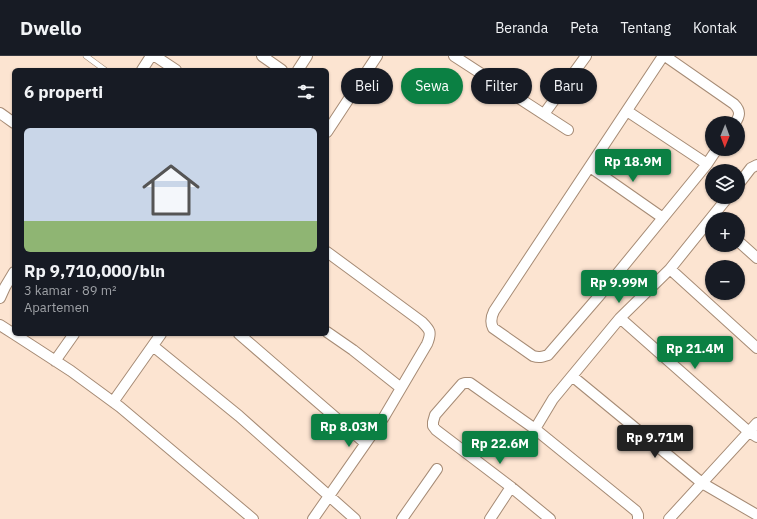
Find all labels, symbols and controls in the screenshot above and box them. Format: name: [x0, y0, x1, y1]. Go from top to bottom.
text: Dwello: [20, 16, 82, 40]
text: Beranda: [495, 19, 548, 37]
text: Peta: [570, 19, 598, 37]
text: Tentang: [620, 19, 671, 37]
text: Kontak: [693, 19, 737, 37]
chip: Beli: [341, 68, 393, 104]
chip: Sewa: [401, 68, 463, 104]
chip: Filter: [471, 68, 532, 104]
chip: Baru: [540, 68, 597, 104]
text: 6 properti: [24, 81, 103, 103]
icon: filters: [295, 81, 317, 103]
north arrow: [705, 116, 745, 156]
map controls: [705, 116, 745, 300]
pin: Rp 18.9M: [592, 149, 674, 183]
text: Rp 18.9M: [604, 153, 662, 170]
icon: home: [135, 154, 207, 226]
button: layers: [705, 164, 745, 204]
button: +: [705, 212, 745, 252]
text: Rp 9,710,000/bln: [24, 260, 165, 282]
button: −: [705, 260, 745, 300]
pin: Rp 9.99M: [578, 270, 660, 304]
text: Rp 9.99M: [590, 274, 648, 291]
text: 3 kamar · 89 m²: [24, 282, 117, 299]
text: Apartemen: [24, 299, 89, 316]
pin: Rp 21.4M: [654, 336, 736, 370]
text: Rp 21.4M: [666, 340, 724, 357]
pin: Rp 8.03M: [308, 414, 390, 448]
text: Rp 8.03M: [320, 418, 378, 435]
pin: Rp 9.71M: [614, 425, 696, 459]
text: Rp 9.71M: [626, 429, 684, 446]
pin: Rp 22.6M: [459, 431, 541, 465]
text: Rp 22.6M: [471, 435, 529, 452]

